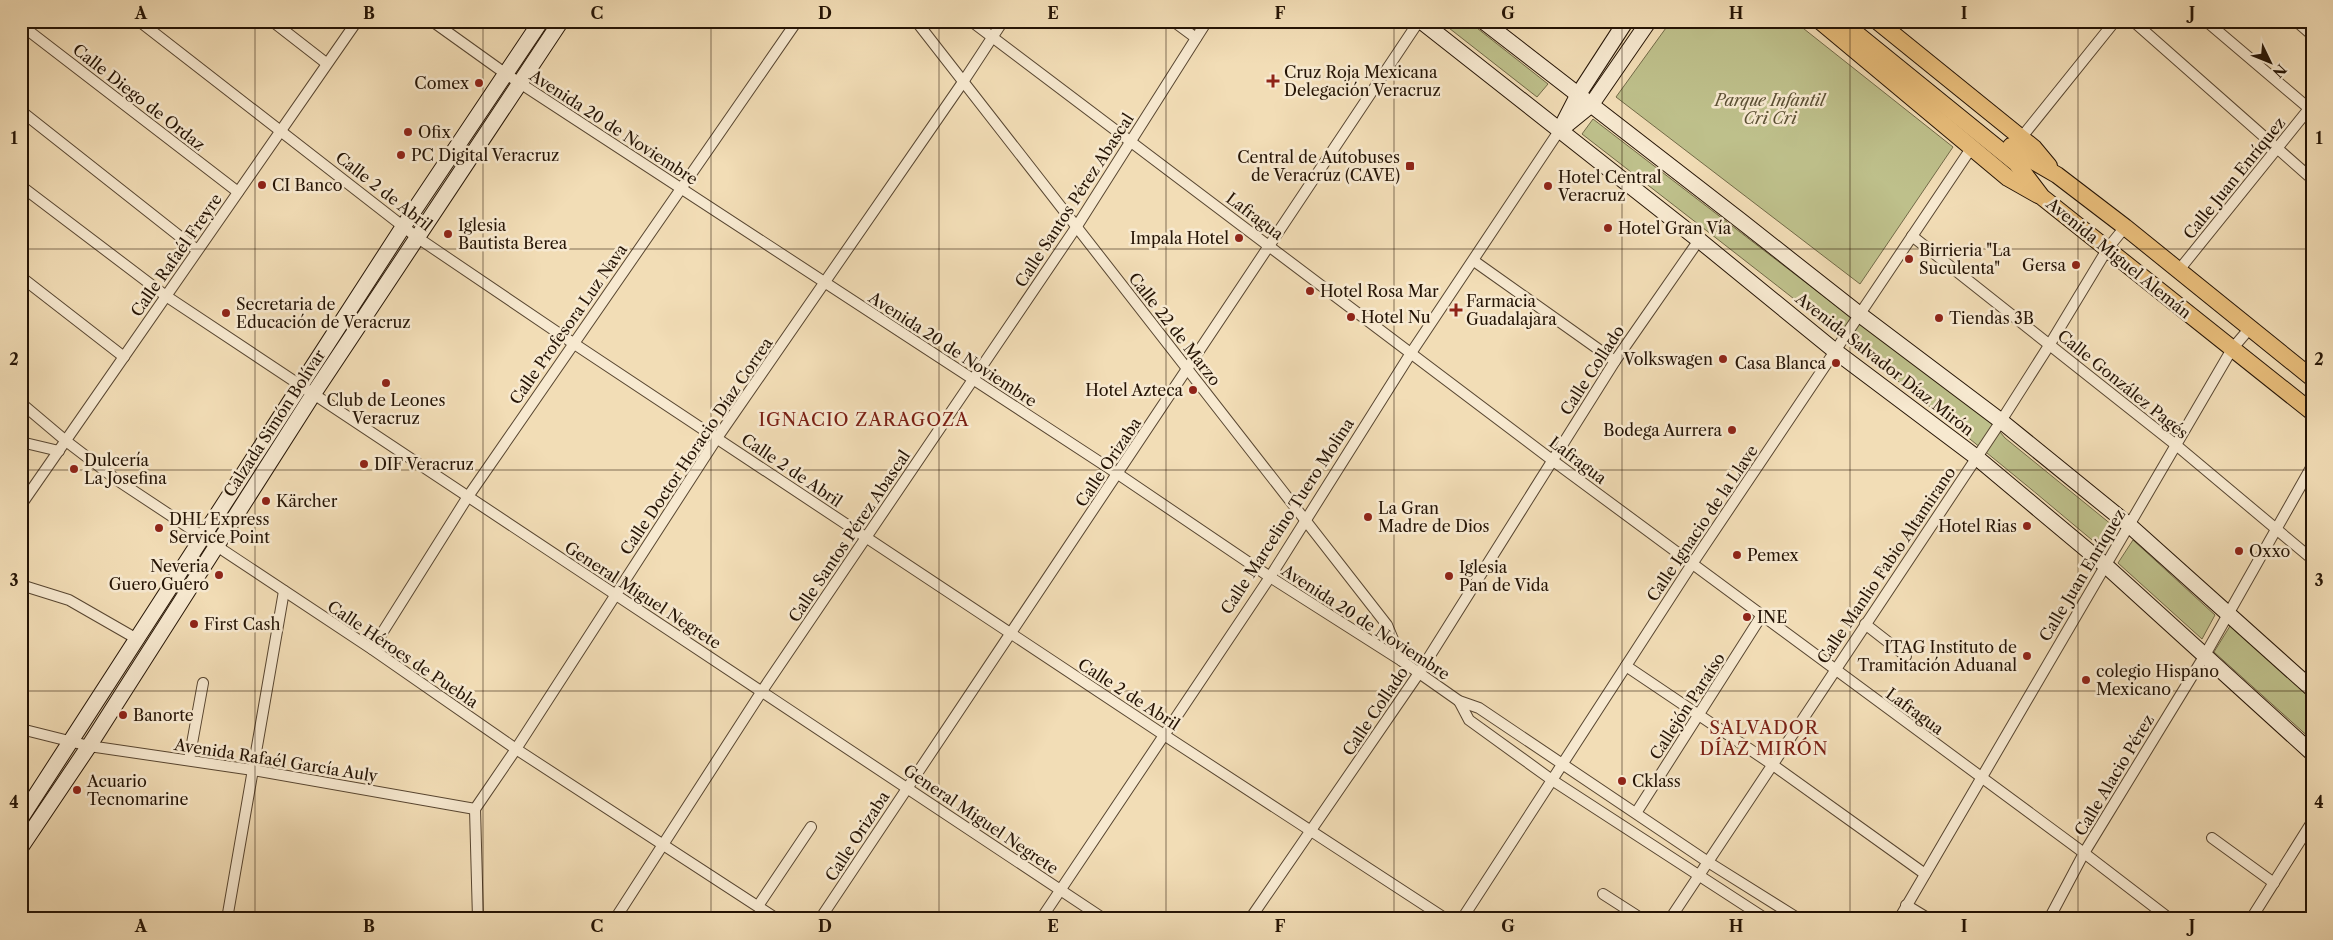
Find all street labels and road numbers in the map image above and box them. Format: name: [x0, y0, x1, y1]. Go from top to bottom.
street label: Calle Diego de Ordaz: [69, 39, 209, 155]
street label: Avenida 20 de Noviembre: [525, 65, 702, 189]
street label: Calle Santos Pérez Abascal: [1010, 109, 1138, 291]
street label: Calle Juan Enríquez: [2179, 113, 2289, 243]
street label: Calle 2 de Abril: [332, 147, 437, 235]
street label: Lafragua: [1222, 188, 1288, 244]
street label: Calle Rafaél Freyre: [126, 190, 226, 320]
street label: Avenida Miguel Alemán: [2042, 193, 2196, 323]
street label: Calle Profesora Luz Nava: [505, 240, 631, 408]
street label: Calle 22 de Marzo: [1125, 268, 1226, 390]
street label: Avenida 20 de Noviembre: [864, 287, 1041, 411]
street label: Avenida Salvador Díaz Mirón: [1791, 288, 1978, 440]
street label: Calle Collado: [1556, 321, 1629, 419]
street label: Calle González Pagés: [2054, 325, 2192, 443]
street label: Calle Doctor Horacio Díaz Correa: [616, 333, 777, 559]
street label: Calzada Simón Bolívar: [219, 345, 329, 500]
street label: Calle Orizaba: [1071, 413, 1145, 510]
street label: Calle Marcelino Tuero Molina: [1216, 414, 1358, 618]
street label: Calle 2 de Abril: [738, 429, 846, 511]
street label: Lafragua: [1545, 432, 1611, 488]
street label: Calle Ignacio de la Llave: [1642, 441, 1762, 605]
street label: Calle Santos Pérez Abascal: [784, 446, 914, 626]
street label: Calle Manlio Fabio Altamirano: [1812, 463, 1960, 667]
street label: Calle Juan Enríquez: [2035, 505, 2129, 645]
street label: General Miguel Negrete: [561, 537, 725, 653]
street label: Avenida 20 de Noviembre: [1277, 560, 1454, 684]
street label: Calle Héroes de Puebla: [324, 596, 483, 712]
street label: Callejón Paraíso: [1645, 649, 1729, 763]
street label: Calle 2 de Abril: [1074, 654, 1184, 734]
street label: Calle Collado: [1338, 662, 1412, 759]
street label: Lafragua: [1882, 683, 1948, 739]
street label: Calle Alacio Pérez: [2070, 711, 2158, 839]
street label: Avenida Rafaél García Auly: [172, 734, 380, 786]
street label: General Miguel Negrete: [900, 760, 1062, 878]
street label: Calle Orizaba: [821, 787, 894, 885]

